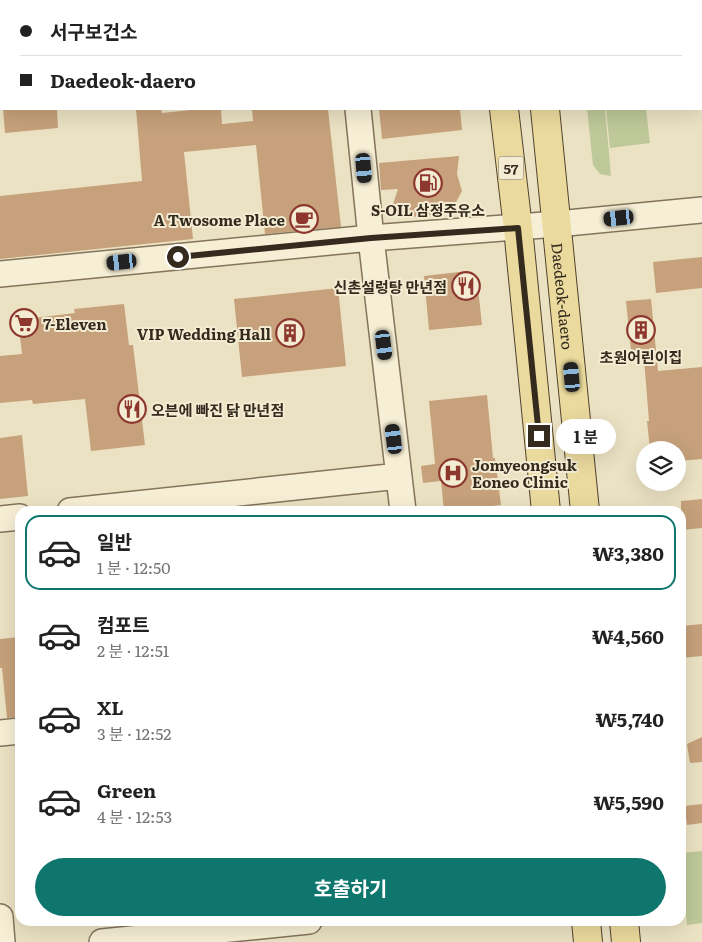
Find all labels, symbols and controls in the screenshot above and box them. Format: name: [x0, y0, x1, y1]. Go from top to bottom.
text: 서구보건소: [50, 17, 137, 45]
text: Daedeok-daero: [50, 66, 196, 94]
car: [355, 152, 372, 184]
road number: 57: [498, 156, 524, 180]
fuel station icon: S-OIL 삼정주유소: [413, 168, 443, 198]
place label: S-OIL 삼정주유소: [371, 198, 485, 221]
cafe icon: A Twosome Place: [289, 204, 319, 234]
place label: A Twosome Place: [153, 208, 286, 231]
car: [603, 209, 634, 227]
street label: Daedeok-daero: [547, 241, 580, 351]
route start: [167, 246, 189, 268]
car: [106, 253, 137, 271]
restaurant icon: 신촌설렁탕 만년점: [451, 271, 481, 301]
place label: 신촌설렁탕 만년점: [334, 275, 447, 298]
supermarket icon: 7-Eleven: [9, 308, 39, 338]
place label: 7-Eleven: [43, 312, 107, 335]
building icon: 초원어린이집: [626, 315, 656, 345]
building icon: VIP Wedding Hall: [275, 318, 305, 348]
place label: VIP Wedding Hall: [137, 322, 272, 345]
car: [374, 329, 393, 361]
place label: 초원어린이집: [600, 345, 682, 368]
car: [563, 361, 580, 393]
restaurant icon: 오븐에 빠진 닭 만년점: [117, 394, 147, 424]
place label: 오븐에 빠진 닭 만년점: [151, 398, 284, 421]
callout: 1 분: [556, 418, 616, 454]
car: [384, 423, 403, 455]
text: 1 분: [574, 424, 598, 448]
route end: [528, 425, 550, 447]
map controls: [636, 441, 686, 491]
button: layers: [636, 441, 686, 491]
place label: Jomyeongsuk Eoneo Clinic: [472, 453, 578, 493]
hospital icon: Jomyeongsuk Eoneo Clinic: [438, 458, 468, 488]
text: 일반: [97, 527, 132, 555]
icon: car: [37, 530, 82, 575]
text: ₩3,380: [593, 539, 664, 567]
text: 1 분 · 12:50: [97, 555, 171, 579]
text: 컴포트: [97, 610, 149, 638]
icon: car: [37, 613, 82, 658]
text: ₩4,560: [592, 622, 664, 650]
text: 2 분 · 12:51: [97, 638, 169, 662]
text: XL: [97, 693, 124, 721]
icon: car: [37, 696, 82, 741]
text: ₩5,740: [596, 705, 664, 733]
text: 3 분 · 12:52: [97, 721, 171, 745]
text: Green: [97, 776, 156, 804]
icon: car: [37, 779, 82, 824]
text: ₩5,590: [594, 788, 664, 816]
text: 4 분 · 12:53: [97, 804, 172, 828]
button: 호출하기: [35, 858, 666, 916]

